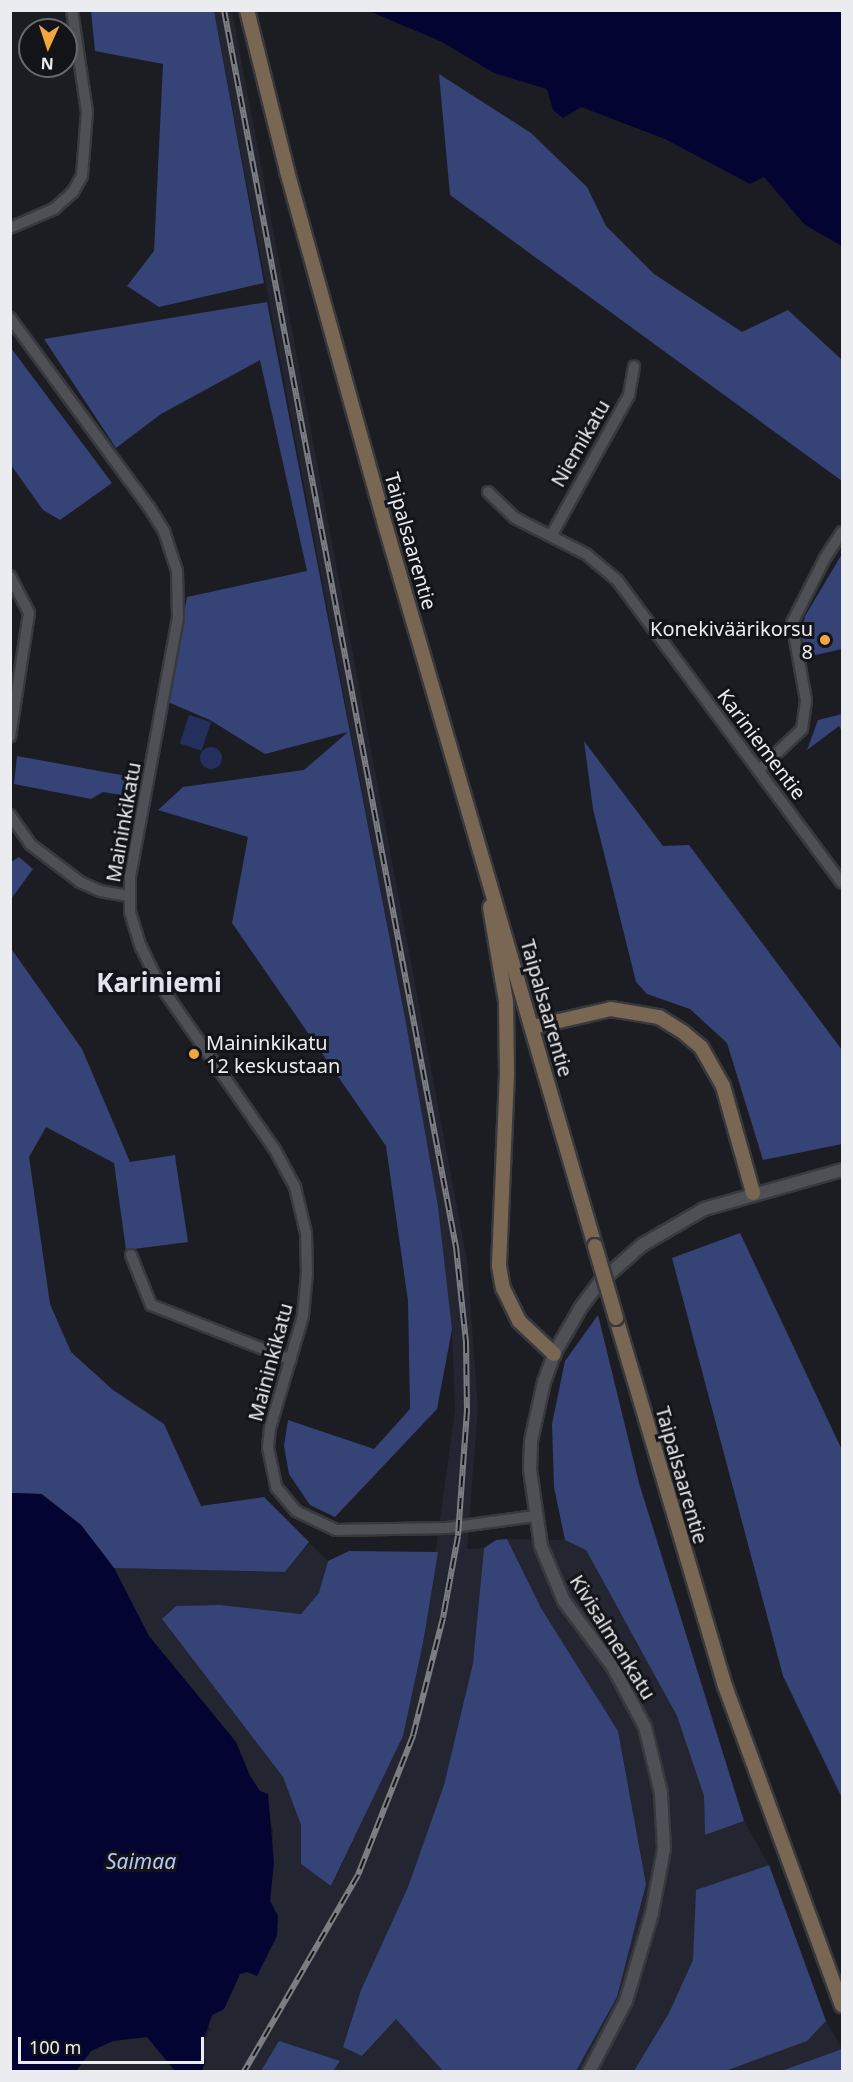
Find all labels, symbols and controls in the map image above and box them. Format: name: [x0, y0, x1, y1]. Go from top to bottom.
north arrow: [18, 18, 78, 78]
text: N: [40, 53, 54, 75]
street label: Niemikatu: [545, 395, 615, 491]
street label: Taipalsaarentie: [380, 470, 442, 612]
place label: Konekiväärikorsu 8: [650, 616, 813, 663]
marker: Konekiväärikorsu 8: [818, 633, 832, 647]
street label: Kariniementie: [713, 684, 811, 804]
street label: Maininkikatu: [101, 760, 145, 884]
street label: Taipalsaarentie: [516, 937, 578, 1079]
district label: Kariniemi: [96, 967, 222, 999]
place label: Maininkikatu 12 keskustaan: [206, 1030, 340, 1077]
marker: Maininkikatu 12 keskustaan: [187, 1047, 201, 1061]
street label: Maininkikatu: [243, 1300, 297, 1424]
street label: Taipalsaarentie: [651, 1404, 713, 1546]
street label: Kivisalmenkatu: [565, 1570, 661, 1704]
water label: Saimaa: [106, 1848, 176, 1874]
scale bar: [21, 2025, 207, 2063]
text: 100 m: [29, 2035, 81, 2059]

